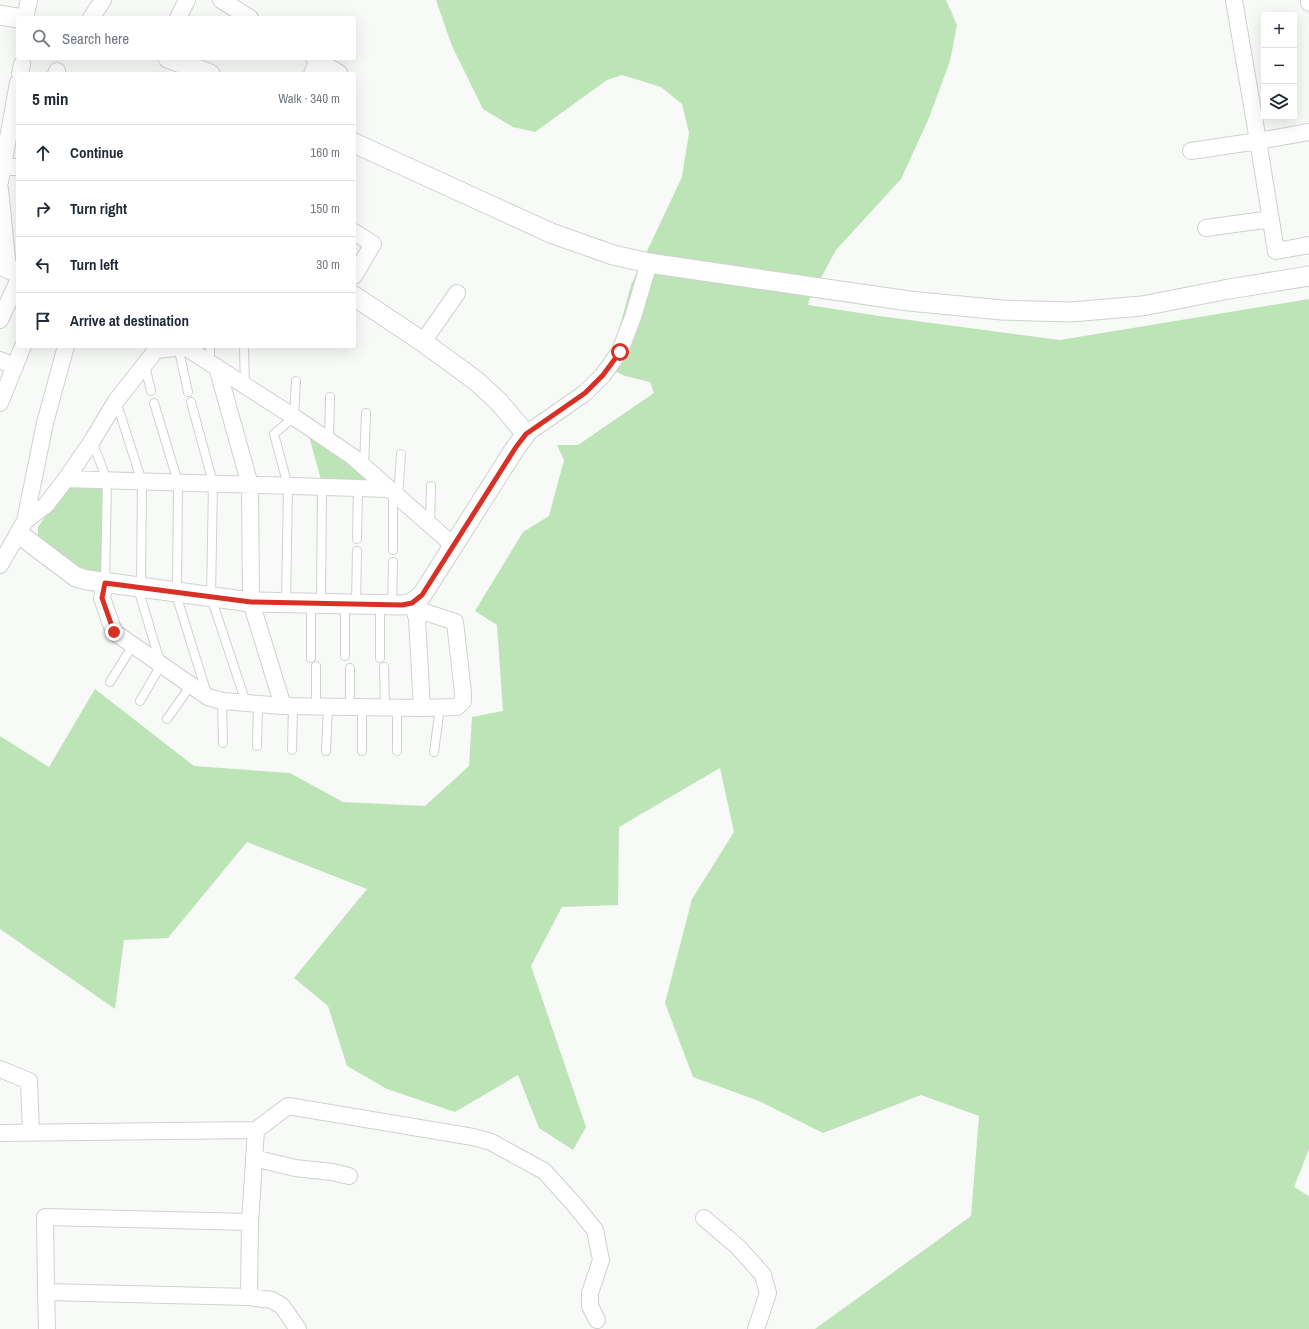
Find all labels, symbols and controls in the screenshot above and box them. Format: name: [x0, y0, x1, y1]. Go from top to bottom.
map controls: [1261, 12, 1297, 120]
button: +: [1261, 12, 1297, 48]
search box: [16, 16, 356, 60]
icon: search: [30, 27, 52, 49]
text: Search here: [62, 28, 129, 49]
button: −: [1261, 48, 1297, 84]
button: layers: [1261, 84, 1297, 120]
text: 5 min: [32, 87, 68, 110]
text: Walk · 340 m: [278, 90, 340, 107]
icon: ahead: [32, 142, 54, 164]
text: Continue: [70, 142, 123, 163]
text: 160 m: [310, 144, 340, 161]
icon: right: [32, 198, 54, 220]
text: Turn right: [70, 198, 127, 219]
text: 150 m: [310, 200, 340, 217]
icon: left: [32, 254, 54, 276]
text: Turn left: [70, 254, 118, 275]
text: 30 m: [316, 256, 340, 273]
icon: arrive: [32, 310, 54, 332]
text: Arrive at destination: [70, 310, 189, 331]
route start: [611, 343, 629, 361]
route end: [105, 623, 123, 641]

